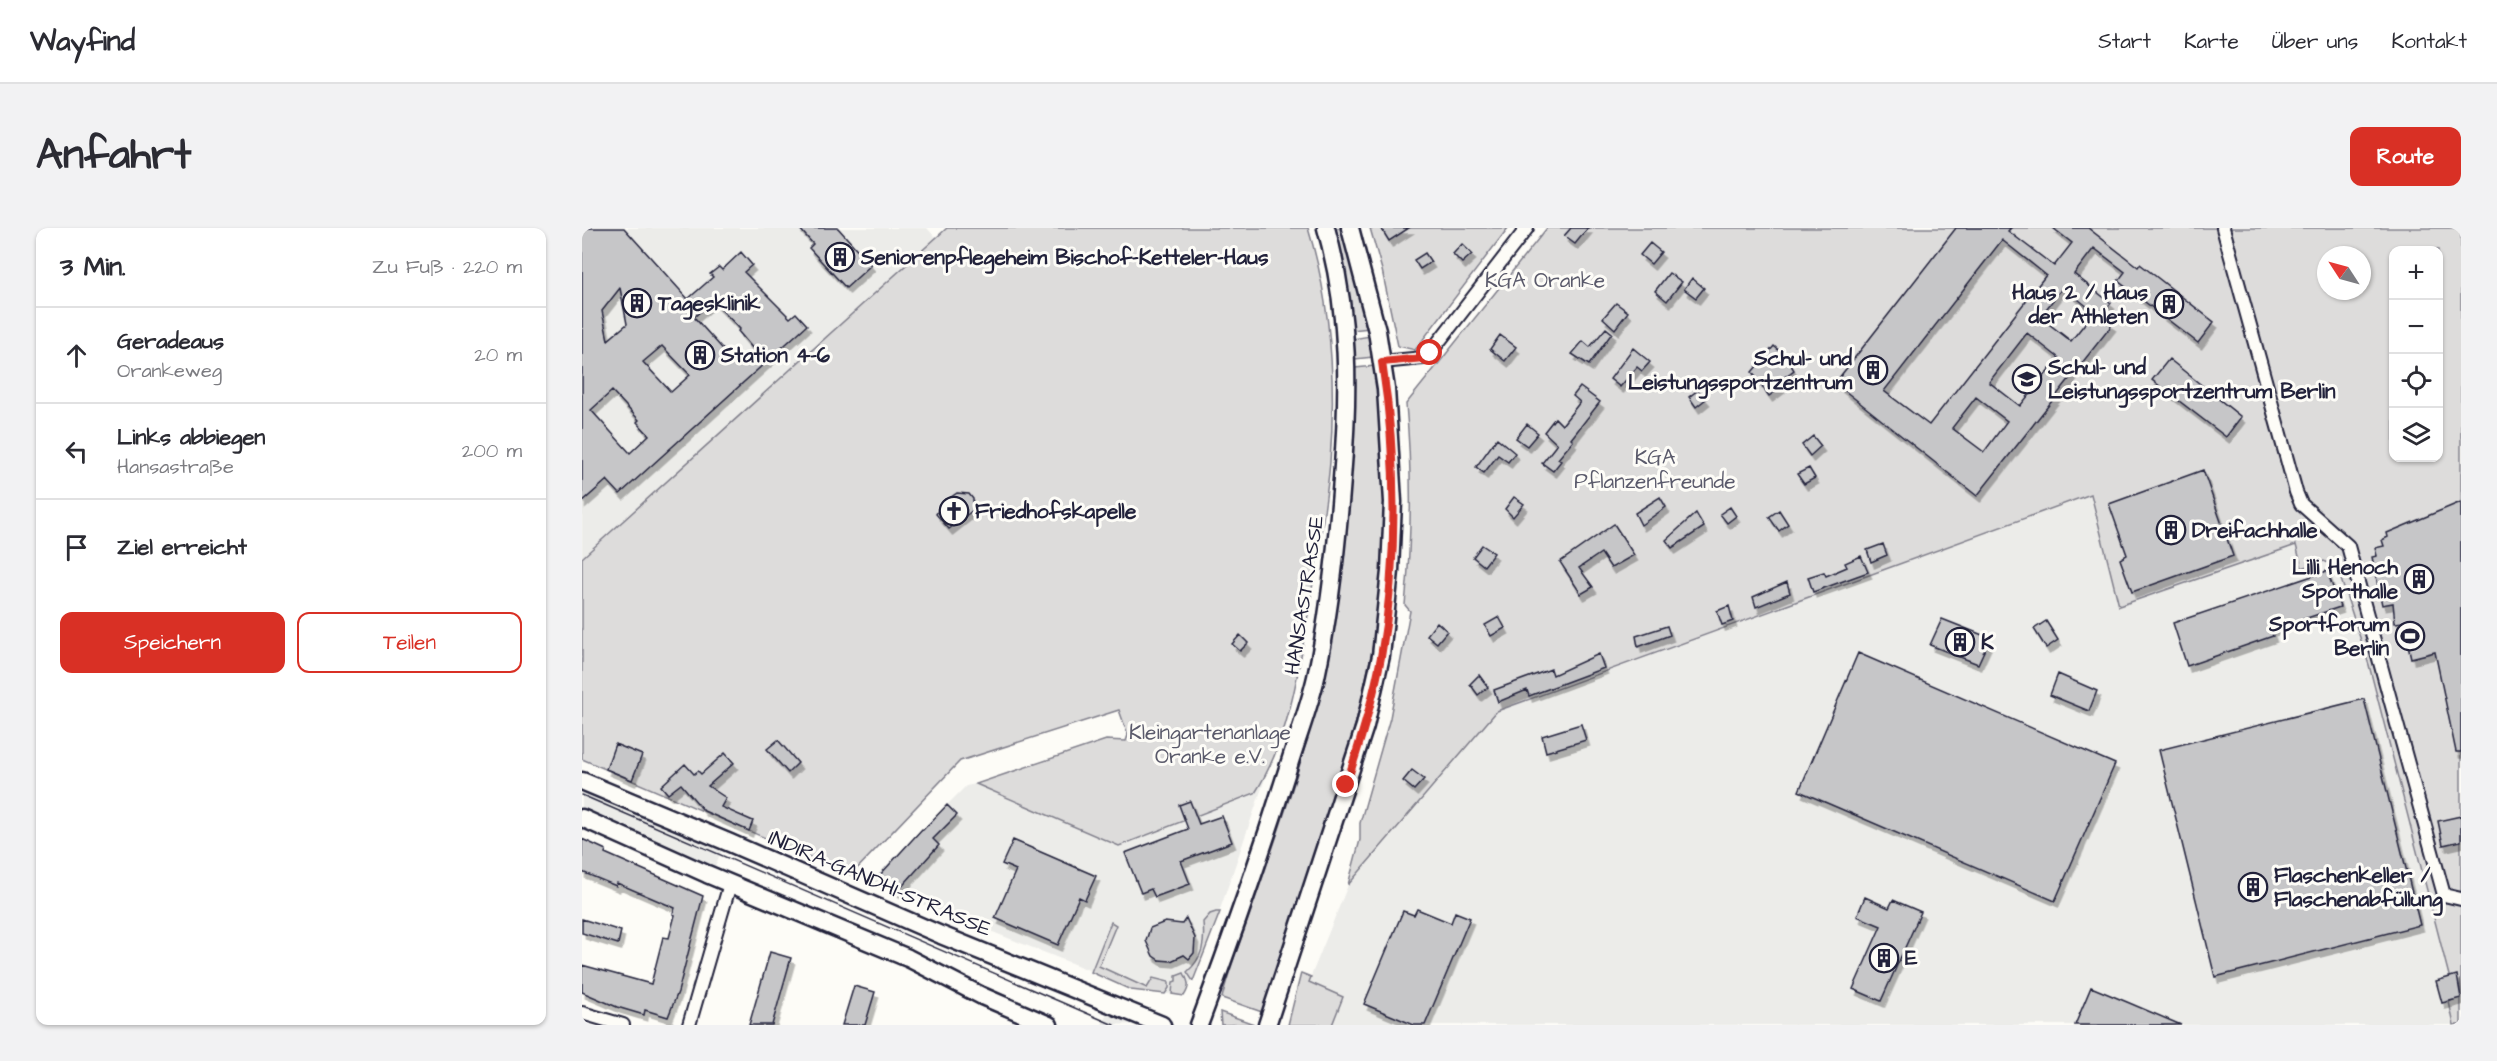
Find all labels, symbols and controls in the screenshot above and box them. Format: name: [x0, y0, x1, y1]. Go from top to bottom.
text: Wayfind: [30, 22, 135, 61]
text: Start: [2098, 27, 2151, 56]
text: Karte: [2184, 27, 2239, 56]
text: Über uns: [2272, 27, 2358, 56]
text: Kontakt: [2391, 27, 2467, 56]
text: Anfahrt: [36, 127, 191, 185]
button: Route: [2350, 127, 2461, 186]
building icon: Seniorenpflegeheim Bischof-Ketteler-Haus: [824, 241, 856, 273]
place label: Seniorenpflegeheim Bischof-Ketteler-Haus: [860, 243, 1269, 274]
north arrow: [2317, 246, 2371, 300]
map controls: [2389, 246, 2443, 462]
button: +: [2389, 246, 2443, 300]
text: 3 Min.: [60, 249, 126, 285]
text: Zu Fuß · 220 m: [372, 253, 522, 281]
park label: KGA Oranke: [1485, 266, 1605, 295]
place label: Haus 2 / Haus der Athleten: [2012, 278, 2148, 331]
building icon: Tagesklinik: [621, 287, 653, 319]
building icon: Haus 2 / Haus der Athleten: [2153, 288, 2185, 320]
place label: Tagesklinik: [657, 289, 761, 320]
button: −: [2389, 300, 2443, 354]
text: Geradeaus: [117, 326, 224, 357]
icon: ahead: [60, 339, 93, 372]
building icon: Station 4-6: [684, 339, 716, 371]
route start: [1416, 339, 1442, 365]
text: 20 m: [474, 341, 522, 369]
place label: Station 4-6: [720, 341, 831, 370]
place label: Schul- und Leistungssportzentrum: [1628, 344, 1853, 399]
place label: Schul- und Leistungssportzentrum Berlin: [2047, 353, 2336, 408]
building icon: Schul- und Leistungssportzentrum: [1857, 354, 1889, 386]
button: locate: [2389, 354, 2443, 408]
text: Orankeweg: [117, 357, 222, 385]
school or university icon: Schul- und Leistungssportzentrum Berlin: [2011, 363, 2043, 395]
button: layers: [2389, 408, 2443, 462]
text: Links abbiegen: [117, 422, 265, 453]
icon: left: [60, 435, 93, 468]
text: 200 m: [462, 437, 522, 465]
park label: KGA Pflanzenfreunde: [1574, 443, 1736, 496]
text: Hansastraße: [117, 453, 234, 481]
church icon: Friedhofskapelle: [938, 495, 970, 527]
place label: Friedhofskapelle: [975, 497, 1137, 527]
street label: HANSASTRASSE: [1278, 513, 1331, 677]
building icon: Dreifachhalle: [2155, 514, 2187, 546]
place label: Dreifachhalle: [2192, 516, 2318, 545]
icon: arrive: [60, 531, 93, 564]
text: Ziel erreicht: [117, 532, 247, 563]
place label: Lilli Henoch Sporthalle: [2292, 553, 2399, 607]
building icon: Lilli Henoch Sporthalle: [2403, 563, 2435, 595]
place label: Sportforum Berlin: [2268, 610, 2390, 663]
button: Speichern: [60, 612, 285, 673]
button: Teilen: [297, 612, 522, 673]
sports icon: Sportforum Berlin: [2394, 620, 2426, 652]
building icon: K: [1944, 626, 1976, 658]
place label: K: [1981, 628, 1994, 657]
park label: Kleingartenanlage Oranke e.V.: [1129, 718, 1291, 771]
route end: [1332, 771, 1358, 797]
street label: INDIRA-GANDHI-STRASSE: [764, 823, 996, 944]
place label: Flaschenkeller / Flaschenabfüllung: [2274, 861, 2443, 916]
building icon: Flaschenkeller / Flaschenabfüllung: [2237, 871, 2269, 903]
building icon: E: [1868, 942, 1900, 974]
place label: E: [1905, 944, 1918, 973]

